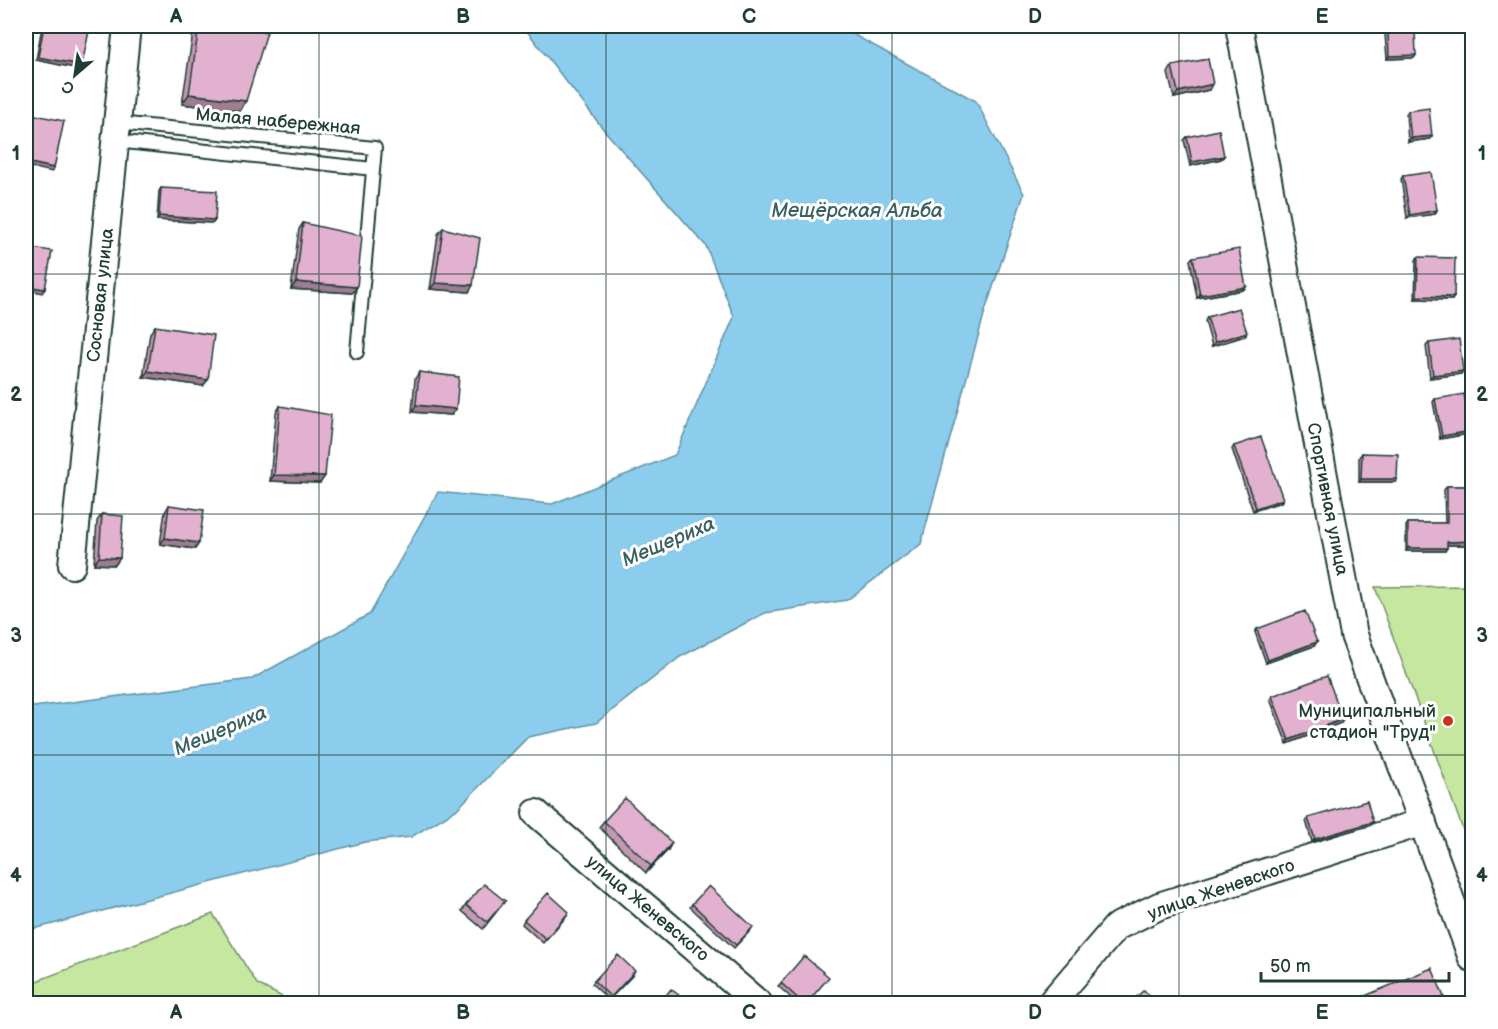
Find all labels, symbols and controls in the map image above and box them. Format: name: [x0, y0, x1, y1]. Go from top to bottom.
text: A: [169, 5, 183, 29]
text: B: [456, 5, 470, 29]
text: C: [742, 5, 756, 29]
text: D: [1028, 5, 1042, 29]
text: E: [1316, 5, 1329, 29]
north arrow: [45, 45, 105, 105]
text: С: [59, 76, 78, 98]
street label: Малая набережная: [195, 104, 361, 139]
text: 1: [12, 142, 20, 166]
text: 1: [1478, 142, 1486, 166]
water label: Мещёрская Альба: [771, 199, 943, 223]
street label: Сосновая улица: [83, 227, 118, 363]
text: 2: [10, 383, 22, 407]
text: 2: [1476, 383, 1488, 407]
street label: Спортивная улица: [1302, 421, 1353, 578]
water label: Мещериха: [618, 512, 719, 572]
text: 3: [10, 624, 22, 648]
text: 3: [1476, 624, 1488, 648]
water label: Мещериха: [170, 701, 271, 761]
place label: Муниципальный стадион "Труд": [1298, 701, 1436, 743]
marker: Муниципальный стадион "Труд": [1441, 714, 1455, 728]
street label: улица Женевского: [582, 851, 713, 966]
street label: улица Женевского: [1145, 855, 1297, 924]
text: 4: [10, 864, 22, 888]
text: 4: [1476, 864, 1488, 888]
scale bar: [1261, 945, 1448, 983]
text: 50 m: [1270, 956, 1311, 977]
text: A: [169, 1001, 183, 1025]
text: B: [456, 1001, 470, 1025]
text: C: [742, 1001, 756, 1025]
text: D: [1028, 1001, 1042, 1025]
text: E: [1316, 1001, 1329, 1025]

